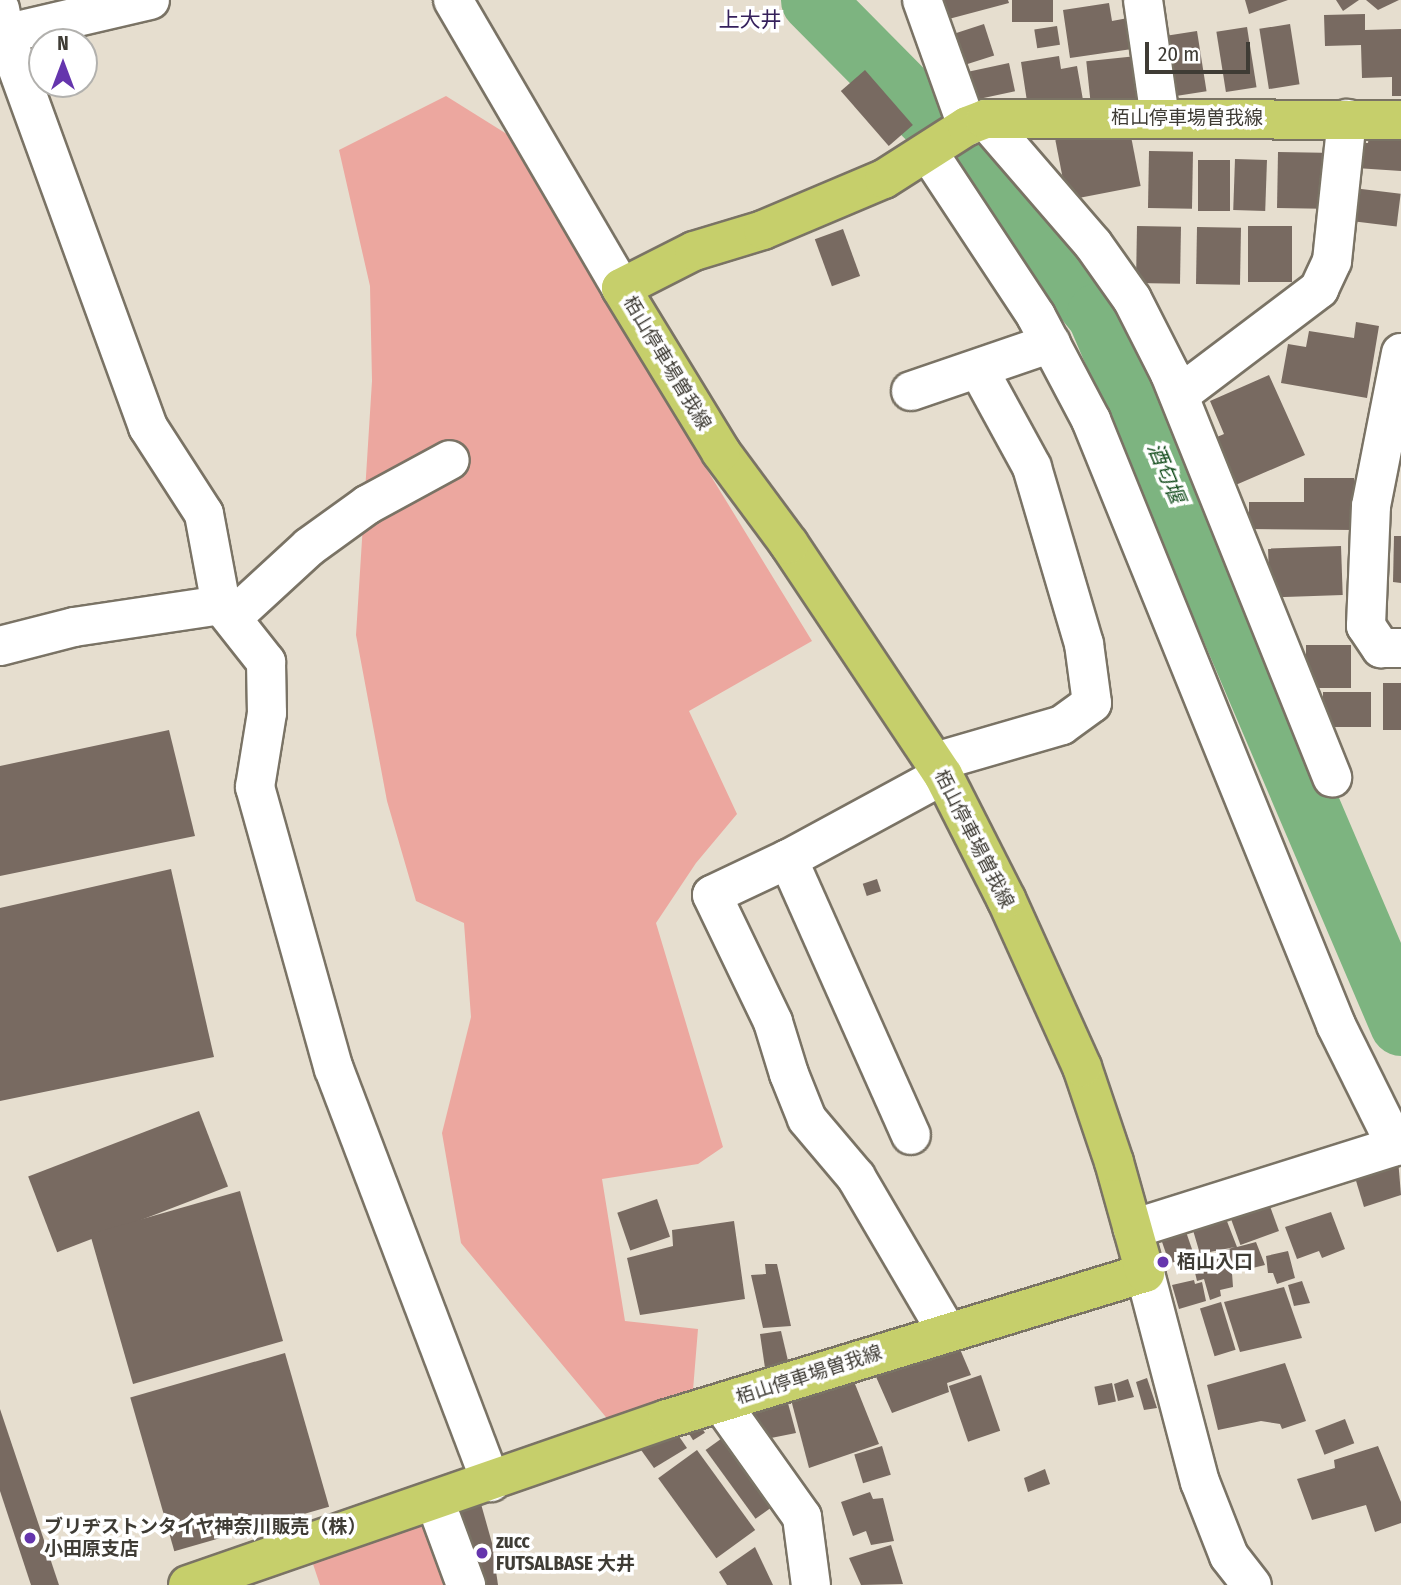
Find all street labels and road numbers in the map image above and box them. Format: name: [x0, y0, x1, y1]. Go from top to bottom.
street label: 栢山停車場曽我線: [1111, 107, 1263, 129]
street label: 栢山停車場曽我線: [618, 292, 716, 434]
street label: 栢山停車場曽我線: [929, 766, 1019, 912]
street label: 栢山停車場曽我線: [733, 1341, 885, 1409]

